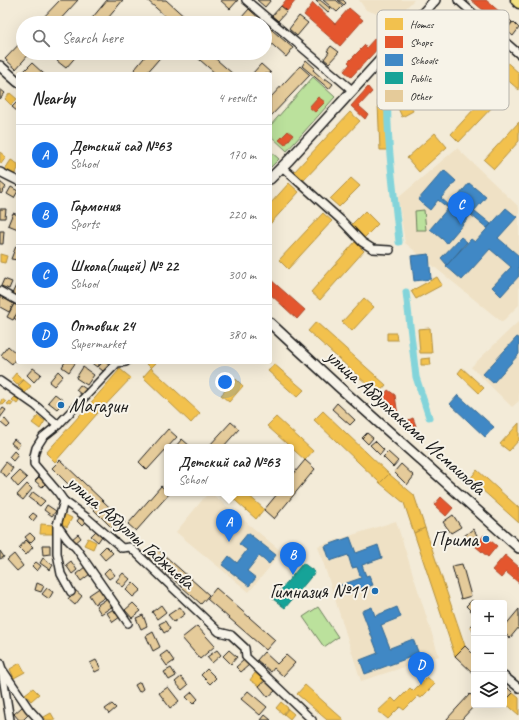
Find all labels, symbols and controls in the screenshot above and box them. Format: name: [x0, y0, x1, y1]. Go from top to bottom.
legend: [377, 10, 509, 110]
search box: [16, 16, 272, 60]
text: Homes: [410, 17, 435, 31]
icon: search: [30, 27, 52, 49]
text: Search here: [62, 29, 123, 48]
text: Shops: [410, 35, 434, 49]
text: Schools: [410, 53, 439, 67]
text: Public: [410, 71, 432, 85]
text: Nearby: [32, 88, 75, 109]
text: Other: [410, 89, 433, 103]
text: 4 results: [218, 90, 256, 106]
text: Детский сад №63: [70, 137, 171, 156]
text: A: [42, 147, 48, 163]
text: 170 m: [228, 147, 256, 163]
text: School: [70, 156, 98, 172]
pin: C: [448, 192, 474, 225]
text: Гармония: [70, 197, 120, 216]
text: B: [42, 207, 48, 223]
text: 220 m: [228, 207, 256, 223]
text: Sports: [70, 216, 99, 232]
text: Школа(лицей) № 22: [70, 257, 178, 276]
text: C: [42, 267, 48, 283]
text: 300 m: [228, 267, 256, 283]
text: School: [70, 276, 98, 292]
text: Оптовик 24: [70, 317, 135, 336]
text: D: [41, 327, 49, 343]
text: 380 m: [228, 327, 256, 343]
text: Supermarket: [70, 336, 125, 352]
street label: улица Абдулхакима Исмаилова: [320, 343, 493, 502]
your location: [215, 372, 235, 392]
place label: Магазин: [69, 393, 129, 418]
marker: Магазин: [56, 400, 66, 410]
popup: [164, 444, 294, 496]
text: Детский сад №63: [179, 453, 279, 472]
street label: улица Абдуллы Гаджиева: [61, 469, 201, 595]
text: School: [179, 472, 206, 488]
pin: A: [216, 509, 242, 542]
place label: Прима: [432, 527, 480, 552]
marker: Прима: [481, 534, 491, 544]
pin: B: [280, 542, 306, 575]
place label: Гимназия №11: [270, 579, 368, 604]
marker: Гимназия №11: [370, 586, 380, 596]
map controls: [471, 600, 507, 708]
button: +: [471, 600, 507, 636]
button: −: [471, 636, 507, 672]
pin: D: [408, 652, 434, 685]
button: layers: [471, 672, 507, 708]

